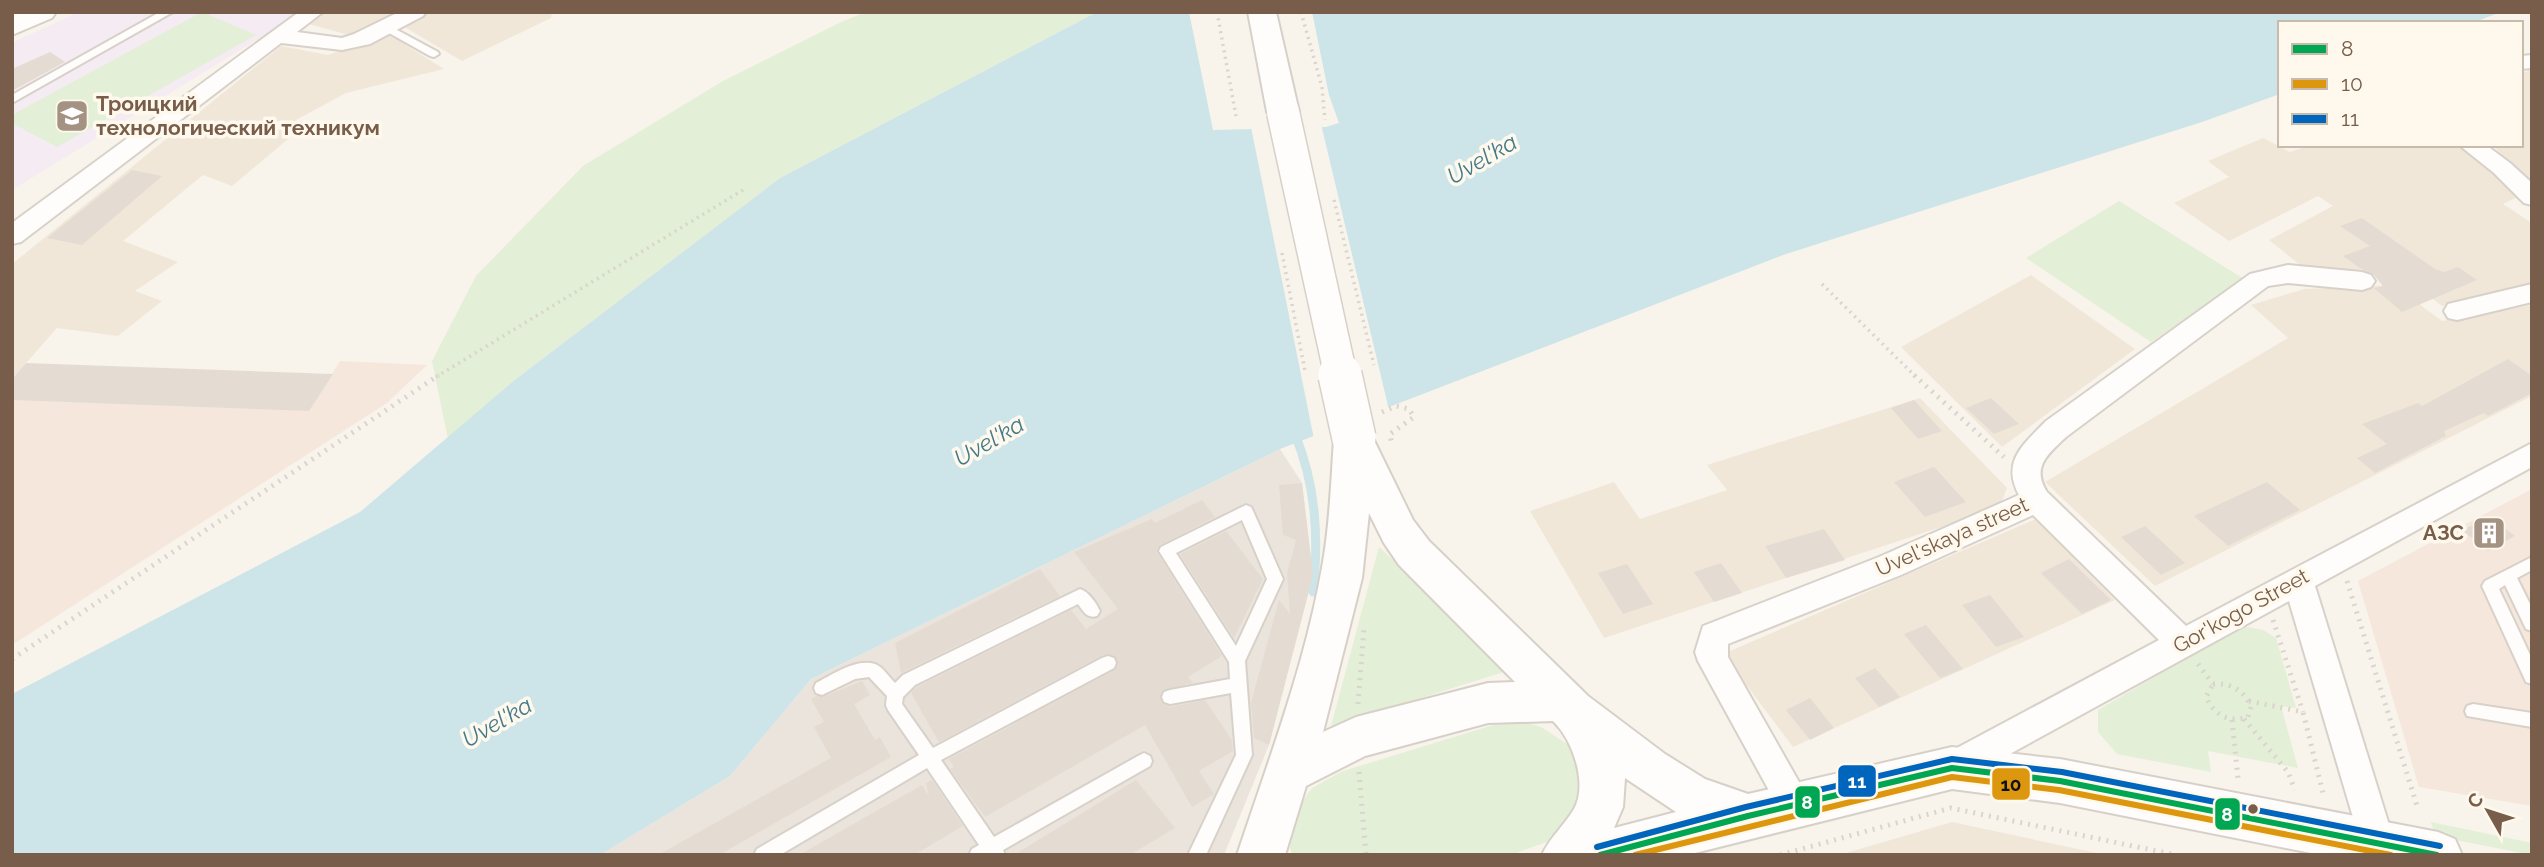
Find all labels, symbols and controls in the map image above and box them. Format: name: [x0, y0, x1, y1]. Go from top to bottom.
legend: [2278, 21, 2523, 147]
text: 8: [2341, 36, 2353, 61]
text: 10: [2341, 71, 2363, 96]
place label: Троицкий технологический техникум: [96, 91, 380, 140]
school or university icon: Троицкий технологический техникум: [53, 97, 91, 135]
text: 11: [2341, 106, 2359, 131]
water label: Uvel'ka: [1442, 128, 1522, 189]
water label: Uvel'ka: [949, 410, 1029, 471]
street label: Uvel'skaya street: [1872, 492, 2032, 581]
building icon: АЗС: [2470, 514, 2508, 552]
place label: АЗС: [2423, 520, 2464, 545]
street label: Gor'kogo Street: [2169, 563, 2313, 658]
water label: Uvel'ka: [457, 691, 537, 752]
line badge: 11: [1837, 764, 1877, 798]
line badge: 10: [1991, 767, 2031, 801]
text: 11: [1848, 770, 1866, 792]
text: 10: [2000, 773, 2022, 795]
north arrow: [2453, 776, 2523, 846]
line badge: 8: [1794, 785, 1821, 819]
text: С: [2462, 788, 2487, 812]
text: 8: [1801, 791, 1813, 813]
line badge: 8: [2214, 797, 2241, 831]
unlabelled marker: [2246, 802, 2260, 816]
text: 8: [2221, 803, 2233, 825]

